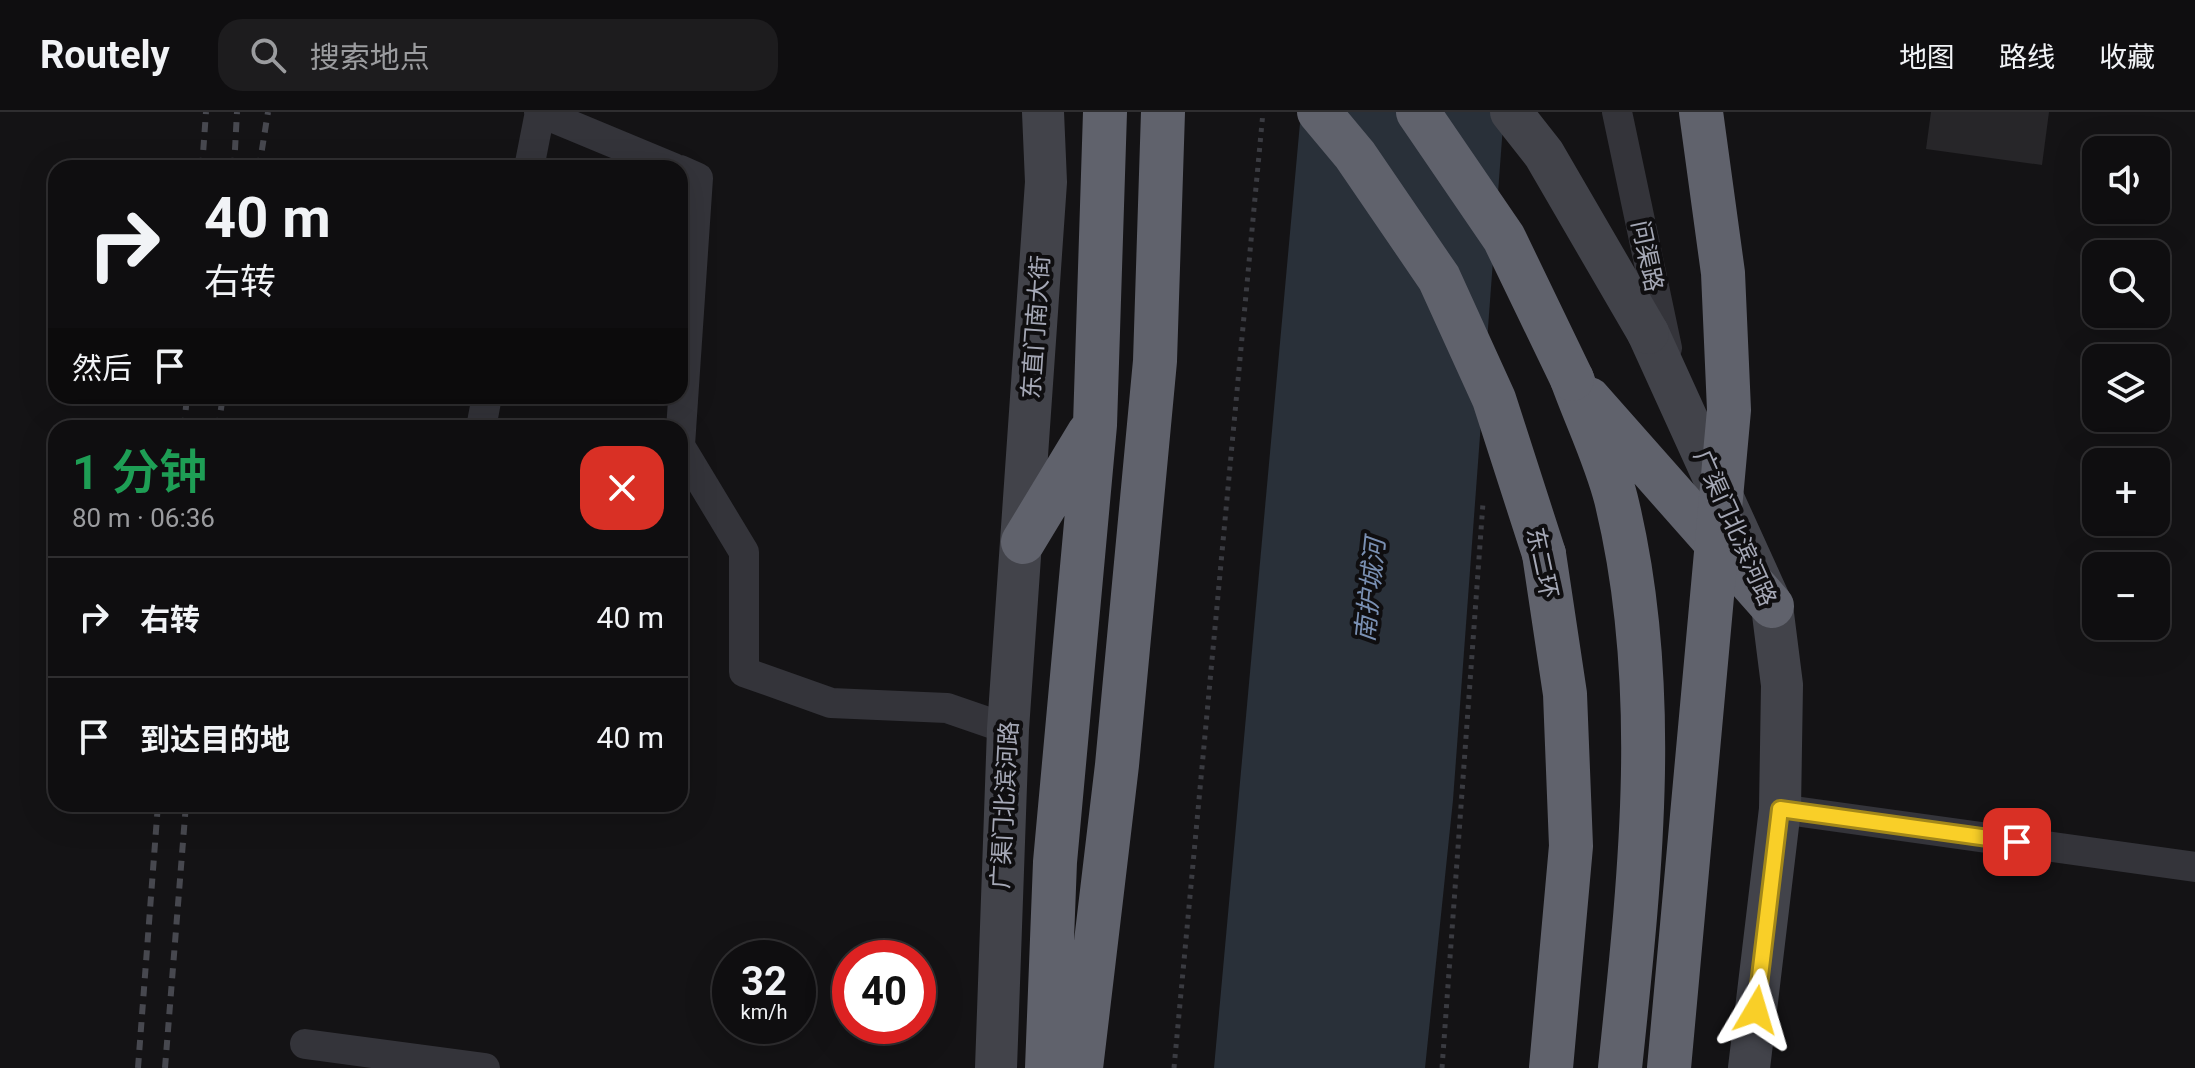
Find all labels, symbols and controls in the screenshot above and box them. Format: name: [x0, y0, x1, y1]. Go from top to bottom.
search box: [218, 19, 778, 91]
text: Routely: [40, 33, 170, 77]
icon: search: [246, 33, 290, 77]
text: 搜索地点: [310, 40, 430, 75]
text: 地图: [1899, 41, 1955, 74]
text: 路线: [1999, 41, 2055, 74]
text: 收藏: [2099, 41, 2155, 74]
map controls: [2082, 136, 2170, 640]
button: sound: [2082, 136, 2170, 224]
text: 40 m: [204, 185, 331, 251]
icon: right: [72, 192, 176, 296]
street label: 问渠路: [1626, 218, 1668, 294]
button: search: [2082, 240, 2170, 328]
street label: 东直门南大街: [1017, 254, 1055, 400]
text: 右转: [204, 261, 276, 303]
icon: arrive: [148, 344, 192, 388]
button: layers: [2082, 344, 2170, 432]
text: 然后: [72, 351, 132, 386]
text: 1 分钟: [72, 444, 207, 501]
button: close: [580, 446, 664, 530]
street label: 广渠门北滨河路: [1688, 446, 1782, 610]
button: +: [2082, 448, 2170, 536]
text: 80 m · 06:36: [72, 503, 215, 533]
street label: 东二环: [1521, 525, 1563, 601]
water label: 南护城河: [1350, 532, 1391, 643]
button: −: [2082, 552, 2170, 640]
icon: right: [72, 595, 116, 639]
text: 40 m: [597, 600, 664, 635]
text: 右转: [140, 602, 200, 637]
icon: arrive: [72, 715, 116, 759]
text: 40 m: [597, 720, 664, 755]
street label: 广渠门北滨河路: [987, 720, 1023, 890]
text: 到达目的地: [140, 722, 290, 757]
pin: [1983, 808, 2051, 876]
icon: arrive: [1995, 820, 2039, 864]
speed limit sign: 40: [832, 940, 936, 1044]
text: 32: [741, 958, 787, 1005]
position arrow: [1714, 968, 1798, 1052]
text: km/h: [741, 1000, 787, 1024]

